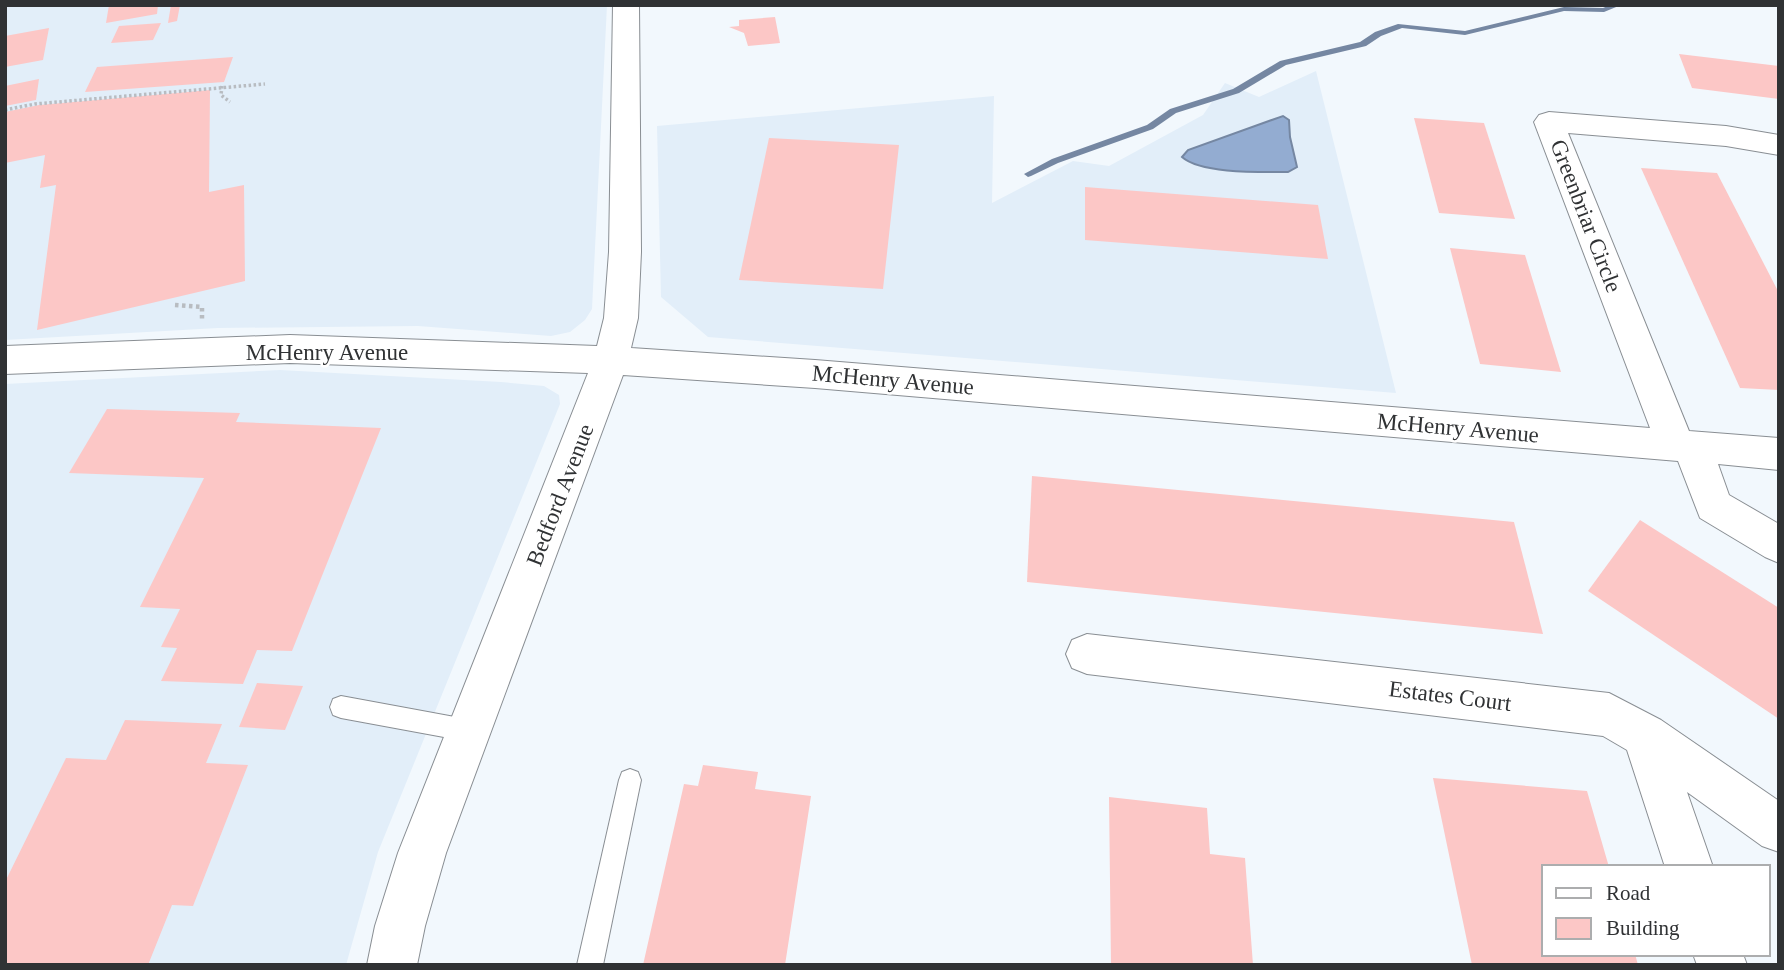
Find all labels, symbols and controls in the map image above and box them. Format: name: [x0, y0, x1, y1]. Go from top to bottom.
street label: Greenbriar Circle: [1545, 136, 1627, 296]
street label: McHenry Avenue: [246, 340, 408, 365]
street label: McHenry Avenue: [811, 360, 975, 400]
street label: McHenry Avenue: [1376, 408, 1540, 448]
street label: Bedford Avenue: [522, 421, 598, 569]
street label: Estates Court: [1387, 676, 1513, 716]
legend: [1542, 865, 1770, 956]
text: Road: [1606, 881, 1651, 905]
text: Building: [1606, 916, 1680, 940]

